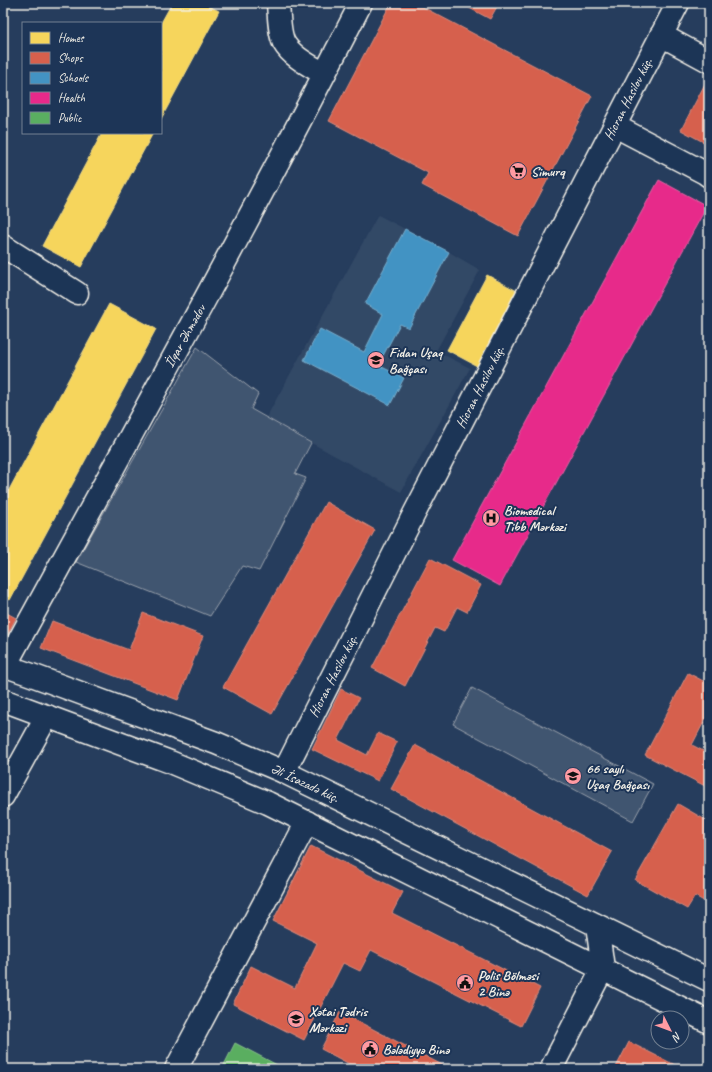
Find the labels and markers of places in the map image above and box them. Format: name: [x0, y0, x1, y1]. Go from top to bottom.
supermarket icon: Simurq: [508, 161, 528, 181]
place label: Simurq: [531, 163, 566, 180]
place label: Fidan Uşaq Bağçası: [389, 344, 444, 377]
school or university icon: Fidan Uşaq Bağçası: [366, 350, 386, 370]
place label: Biomedical Tibb Mərkəzi: [504, 502, 568, 535]
hospital icon: Biomedical Tibb Mərkəzi: [481, 508, 501, 528]
place label: 66 saylı Uşaq Bağçası: [586, 760, 651, 793]
school or university icon: 66 saylı Uşaq Bağçası: [563, 766, 583, 786]
place label: Polis Bölməsi 2 Binə: [478, 967, 540, 1000]
public building icon: Polis Bölməsi 2 Binə: [455, 973, 475, 993]
place label: Xətai Tədris Mərkəzi: [309, 1003, 369, 1036]
school or university icon: Xətai Tədris Mərkəzi: [286, 1009, 306, 1029]
public building icon: Bələdiyyə Binə: [360, 1039, 380, 1059]
place label: Bələdiyyə Binə: [383, 1041, 450, 1058]

